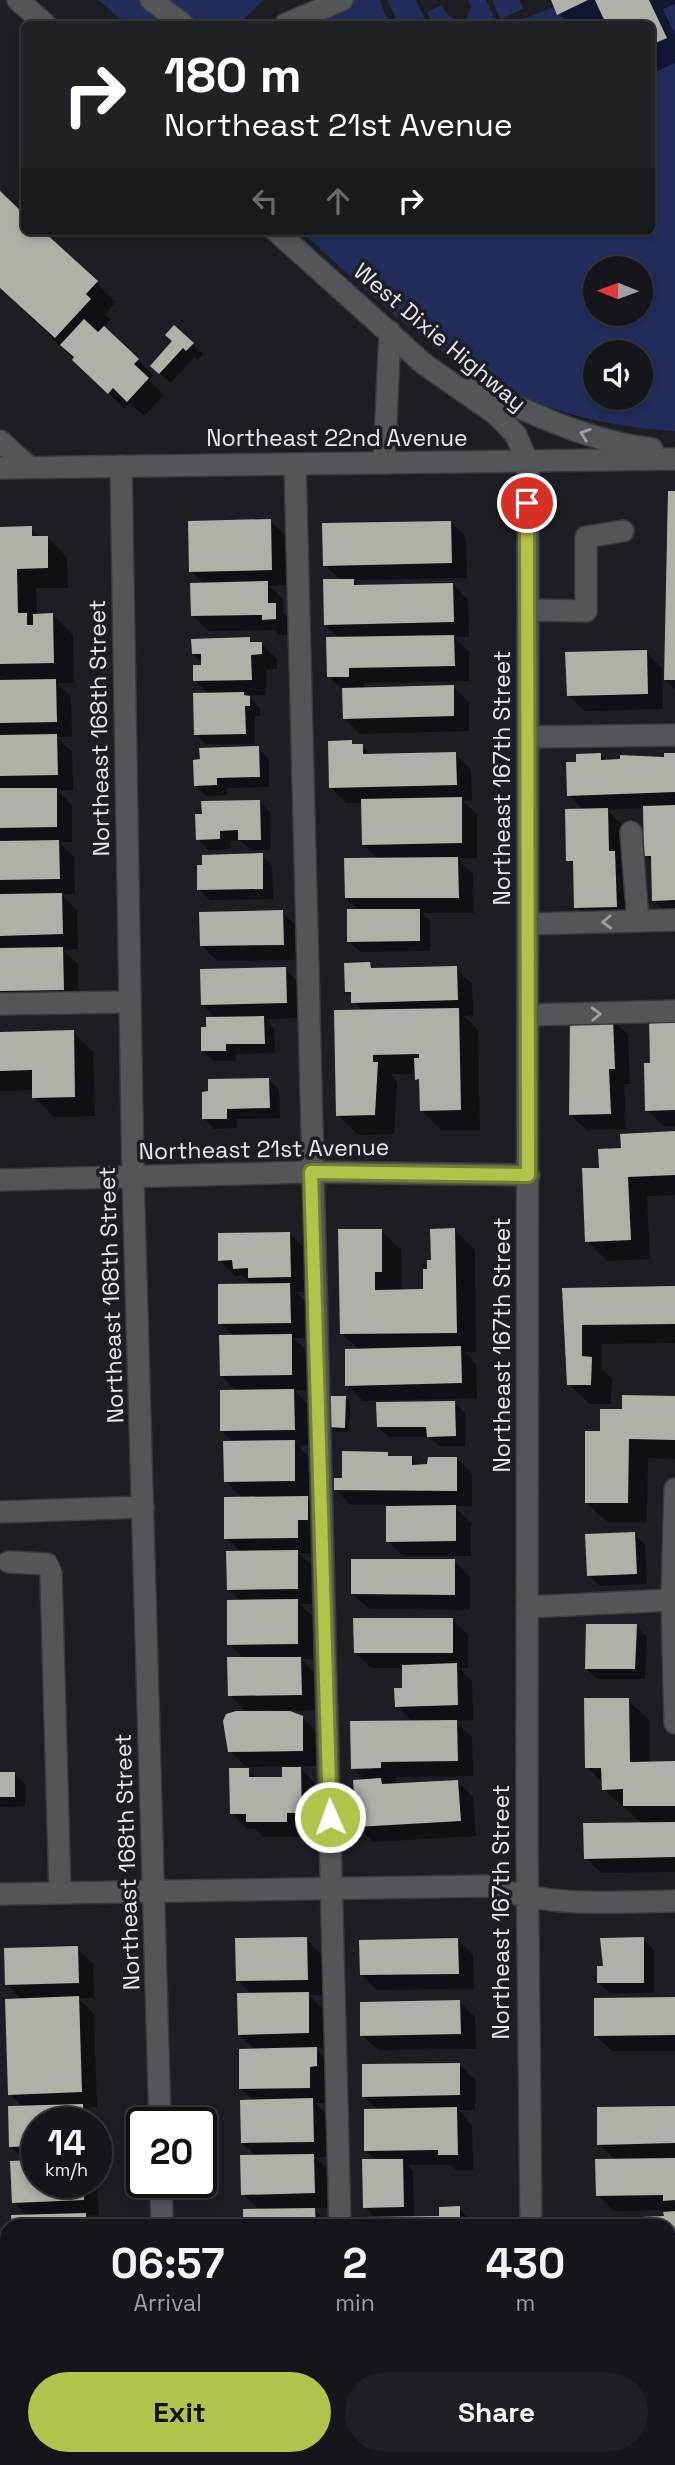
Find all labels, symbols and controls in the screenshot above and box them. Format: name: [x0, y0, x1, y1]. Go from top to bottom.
text: 180 m: [164, 44, 302, 106]
icon: right: [49, 49, 140, 140]
text: Northeast 21st Avenue: [164, 105, 513, 145]
icon: left: [246, 182, 284, 220]
icon: ahead: [319, 182, 357, 220]
icon: right: [392, 182, 430, 220]
street label: West Dixie Highway: [348, 256, 532, 418]
north arrow: [583, 256, 653, 326]
map controls: [583, 256, 653, 410]
button: sound: [583, 340, 653, 410]
street label: Northeast 22nd Avenue: [206, 423, 468, 453]
one-way arrow: [579, 428, 591, 442]
pin: [497, 473, 557, 533]
icon: arrive: [508, 484, 546, 522]
street label: Northeast 168th Street: [82, 599, 116, 857]
street label: Northeast 167th Street: [487, 650, 517, 906]
one-way arrow: [601, 915, 612, 930]
one-way arrow: [591, 1006, 602, 1021]
street label: Northeast 21st Avenue: [138, 1132, 390, 1166]
street label: Northeast 168th Street: [92, 1166, 130, 1424]
street label: Northeast 167th Street: [487, 1217, 517, 1473]
street label: Northeast 168th Street: [108, 1733, 146, 1991]
position arrow: [293, 1780, 367, 1854]
street label: Northeast 167th Street: [486, 1784, 516, 2040]
speed limit sign: 20: [126, 2107, 217, 2198]
text: 14: [47, 2121, 86, 2165]
text: km/h: [45, 2158, 88, 2181]
text: 06:57: [111, 2237, 224, 2290]
text: 2: [343, 2237, 368, 2290]
text: 430: [486, 2237, 565, 2290]
text: Arrival: [133, 2288, 202, 2318]
text: min: [335, 2288, 375, 2318]
text: m: [516, 2288, 535, 2318]
button: Exit: [28, 2372, 331, 2452]
button: Share: [345, 2372, 648, 2452]

